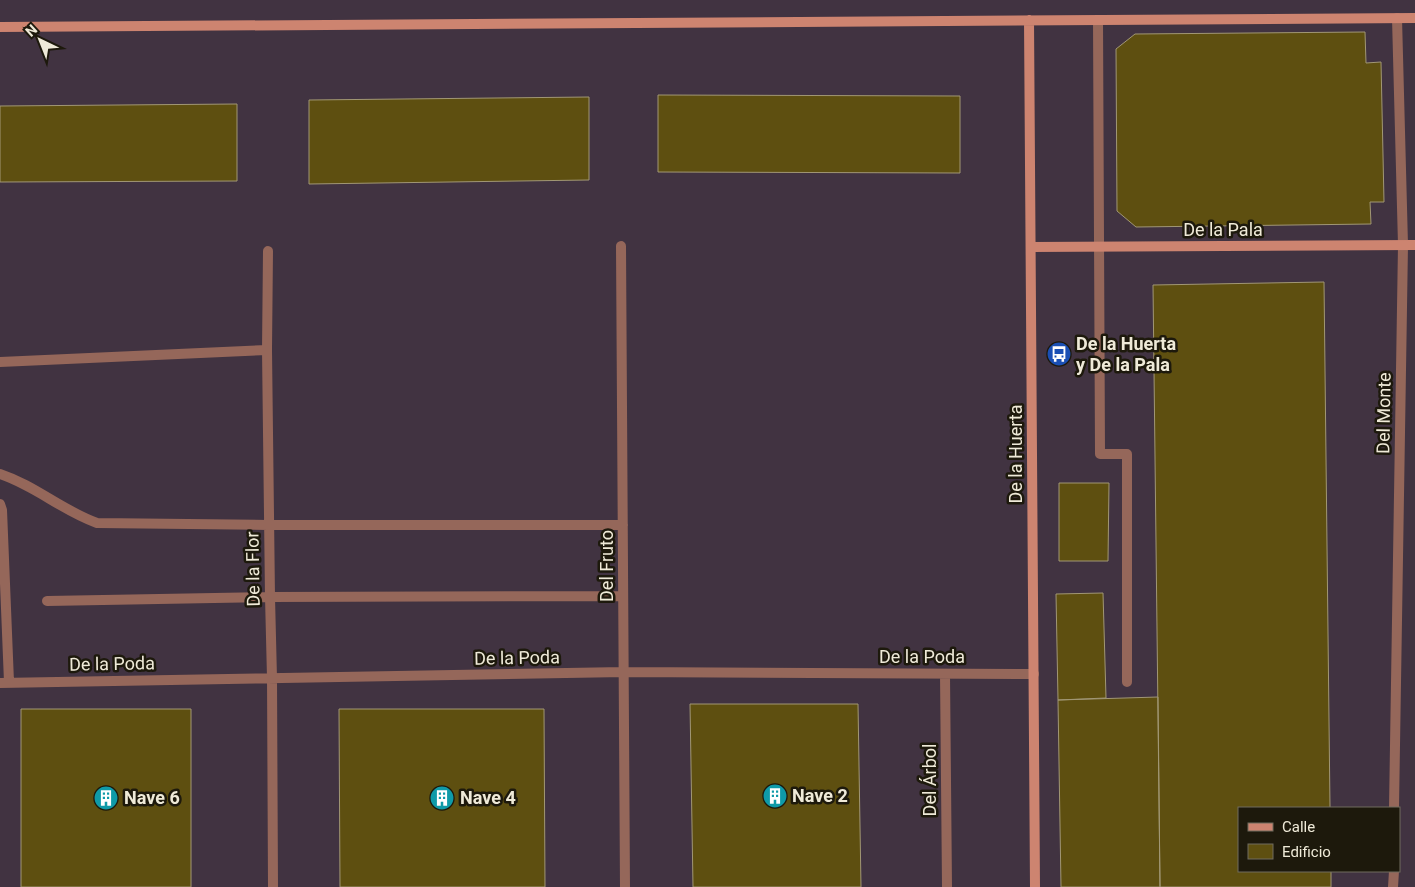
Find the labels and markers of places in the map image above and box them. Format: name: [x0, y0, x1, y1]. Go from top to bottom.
place label: De la Huerta y De la Pala: [1076, 333, 1176, 375]
bus stop icon: De la Huerta y De la Pala: [1046, 341, 1072, 367]
building icon: Nave 2: [762, 783, 788, 809]
building icon: Nave 6: [93, 785, 119, 811]
building icon: Nave 4: [429, 785, 455, 811]
place label: Nave 2: [792, 785, 848, 806]
place label: Nave 6: [124, 787, 180, 808]
place label: Nave 4: [460, 787, 516, 808]

